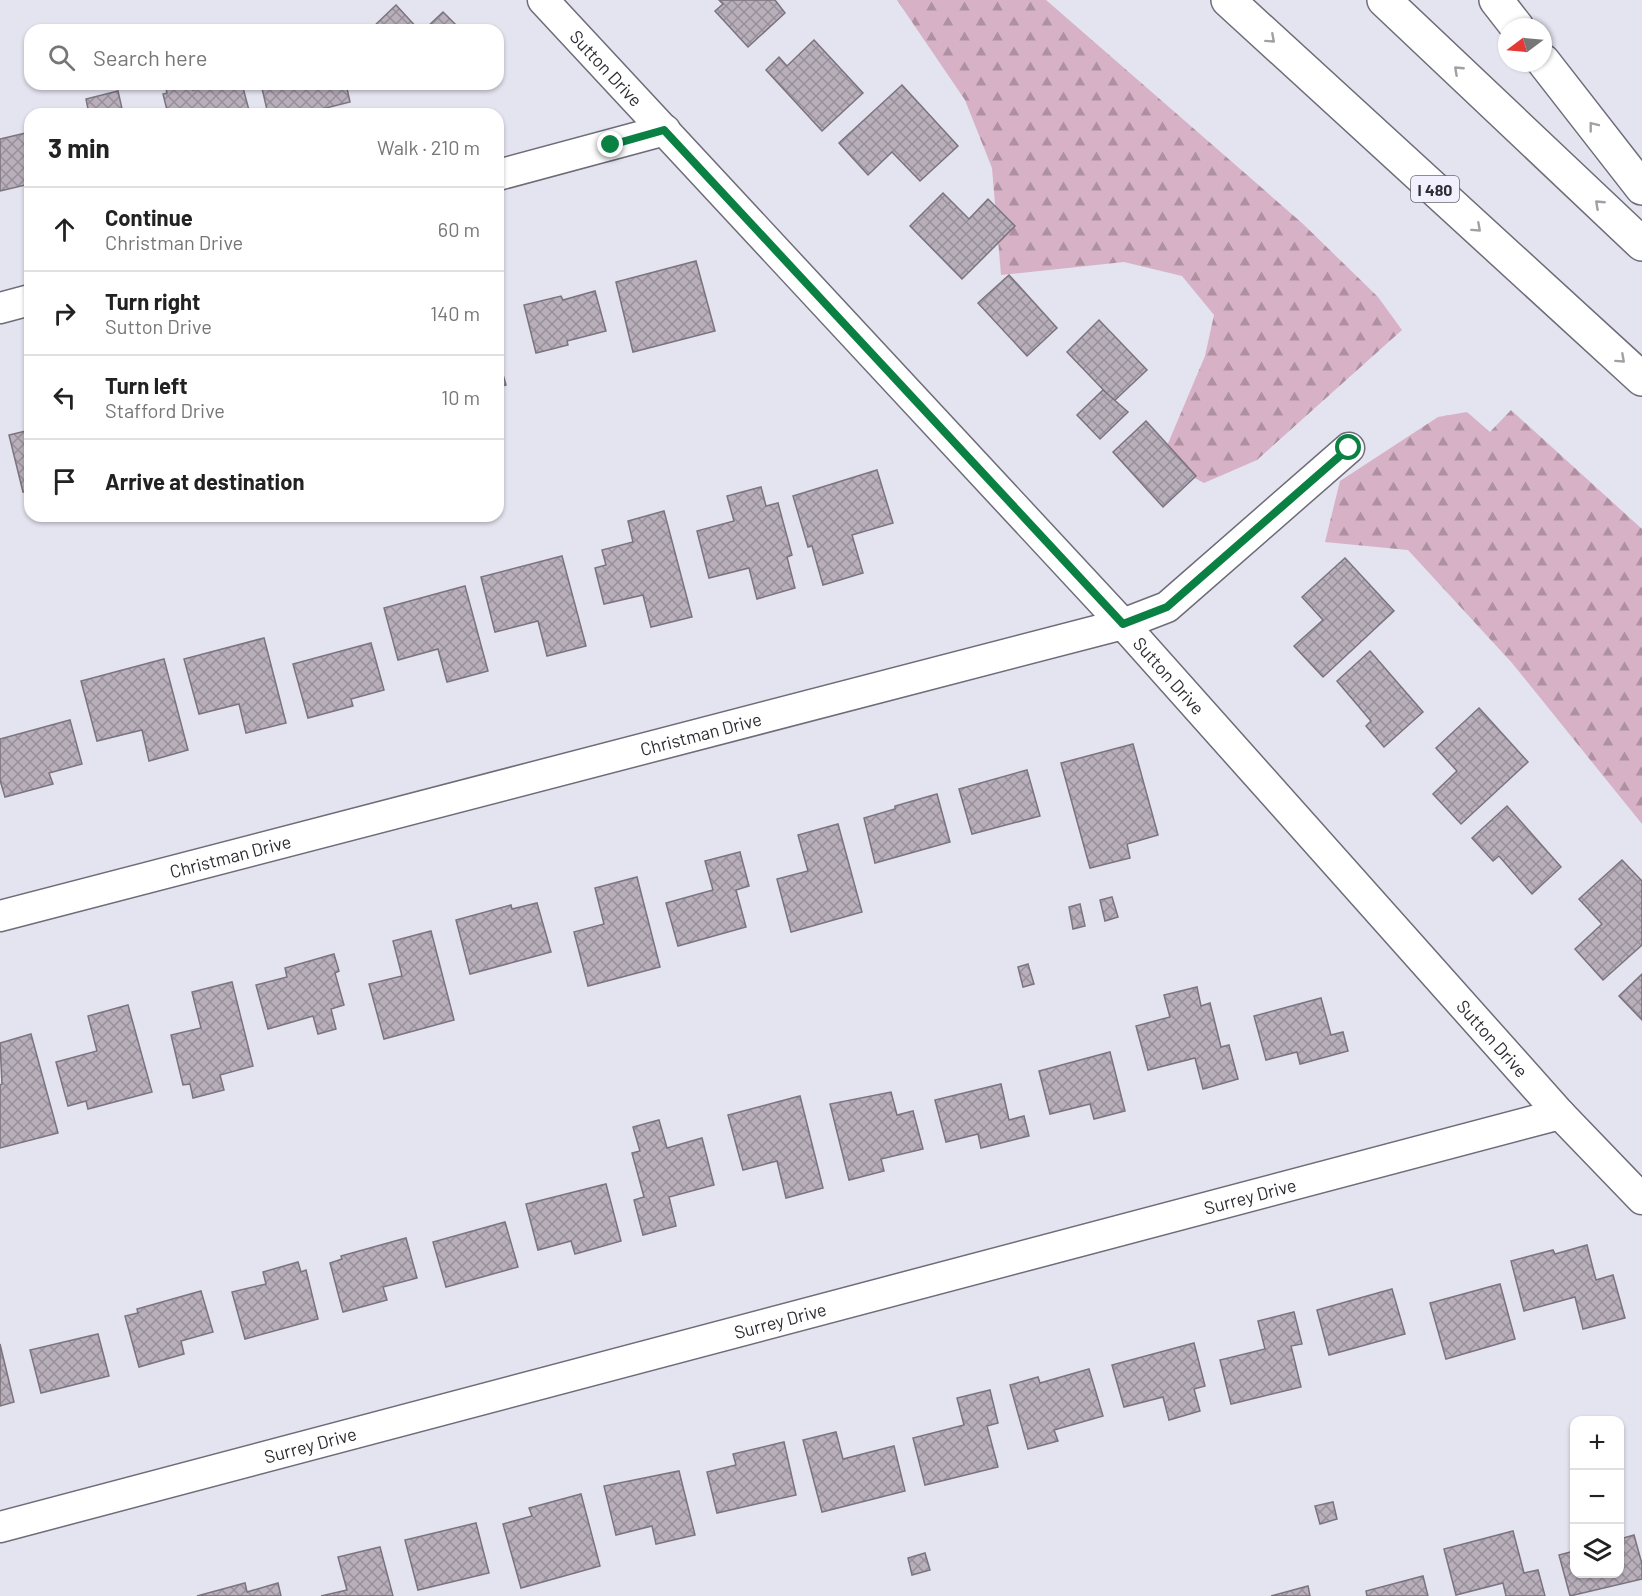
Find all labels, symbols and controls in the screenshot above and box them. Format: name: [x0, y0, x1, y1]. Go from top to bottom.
north arrow: [1498, 18, 1552, 72]
search box: [24, 24, 504, 90]
street label: Sutton Drive: [565, 25, 647, 111]
one-way arrow: [1264, 32, 1275, 43]
icon: search: [45, 41, 78, 74]
text: Search here: [93, 44, 207, 70]
one-way arrow: [1454, 66, 1464, 77]
one-way arrow: [1590, 121, 1601, 132]
route end: [597, 131, 623, 157]
text: 3 min: [48, 132, 110, 163]
text: Walk · 210 m: [377, 135, 480, 159]
road number: I 480: [1411, 176, 1459, 202]
one-way arrow: [1596, 200, 1607, 211]
text: Continue: [105, 204, 193, 230]
icon: ahead: [48, 213, 81, 246]
text: 60 m: [438, 217, 480, 241]
one-way arrow: [1470, 221, 1480, 232]
text: Christman Drive: [105, 230, 243, 254]
text: Turn right: [105, 288, 200, 314]
icon: right: [48, 297, 81, 330]
text: 140 m: [430, 301, 480, 325]
text: Sutton Drive: [105, 314, 212, 338]
one-way arrow: [1614, 352, 1624, 363]
text: Turn left: [105, 372, 188, 398]
icon: left: [48, 381, 81, 414]
text: 10 m: [441, 385, 480, 409]
text: Stafford Drive: [105, 398, 225, 422]
route start: [1335, 434, 1361, 460]
icon: arrive: [48, 465, 81, 498]
text: Arrive at destination: [105, 468, 304, 494]
street label: Sutton Drive: [1129, 632, 1209, 719]
street label: Christman Drive: [638, 707, 764, 760]
street label: Christman Drive: [167, 830, 293, 882]
street label: Sutton Drive: [1452, 995, 1533, 1082]
street label: Surrey Drive: [1201, 1173, 1298, 1219]
street label: Surrey Drive: [732, 1298, 829, 1343]
map controls: [1570, 1416, 1624, 1578]
button: +: [1570, 1416, 1624, 1470]
street label: Surrey Drive: [262, 1422, 359, 1468]
button: −: [1570, 1470, 1624, 1524]
button: layers: [1570, 1524, 1624, 1578]

